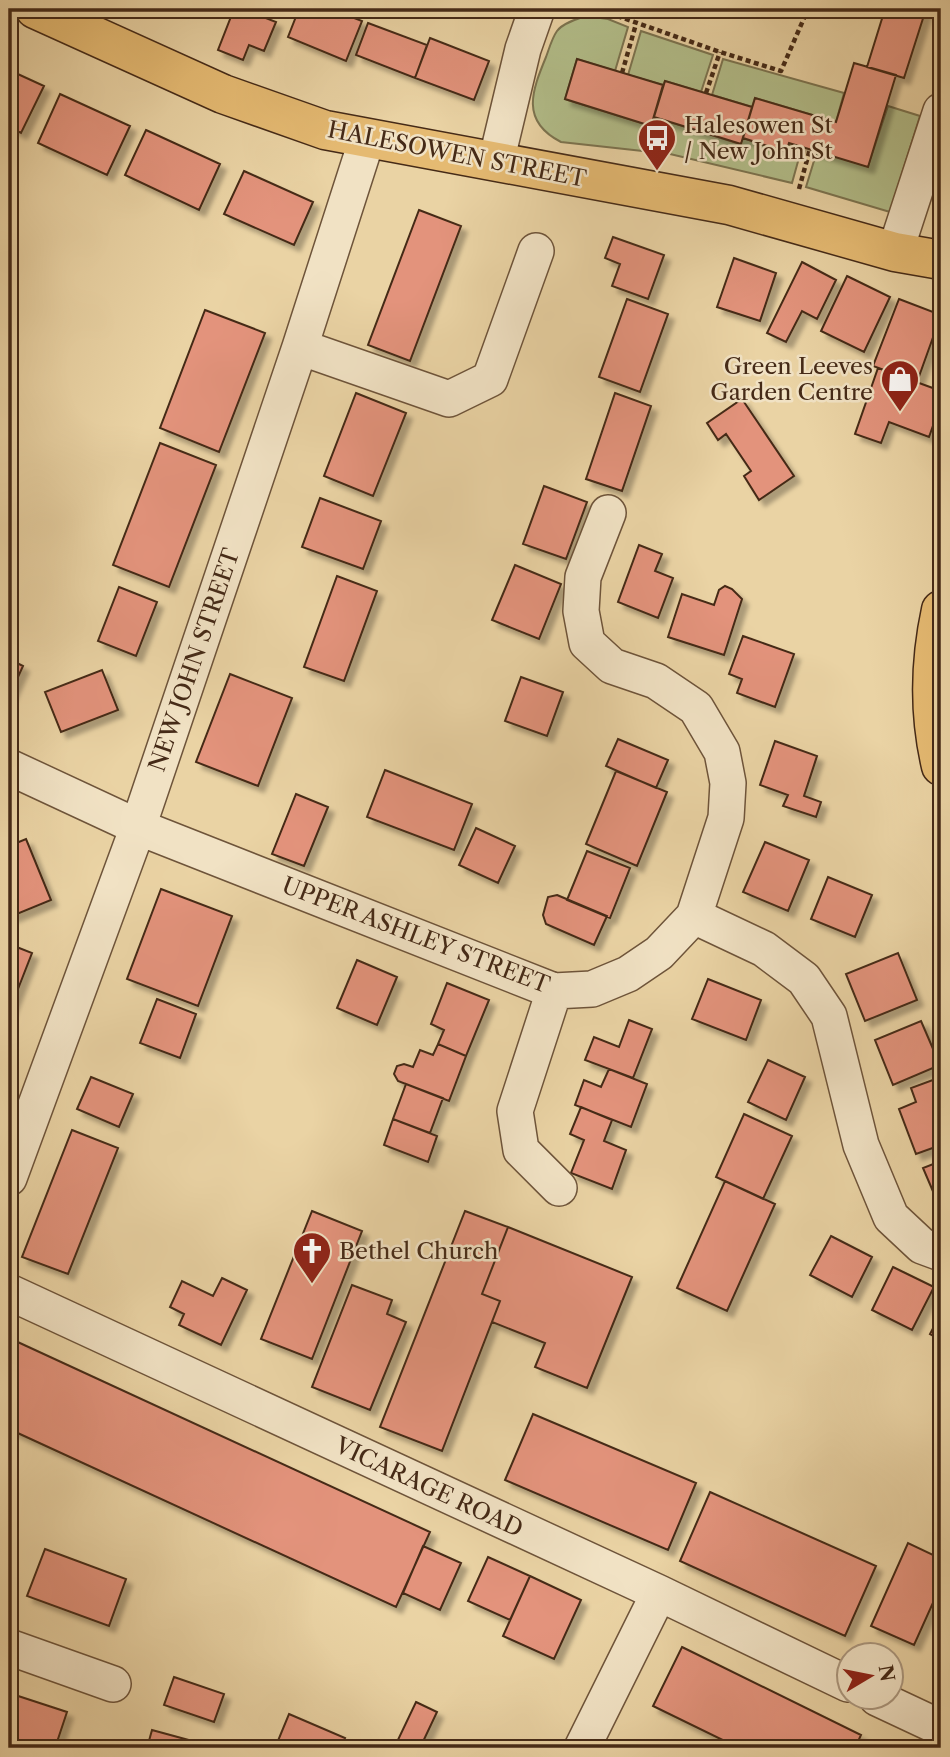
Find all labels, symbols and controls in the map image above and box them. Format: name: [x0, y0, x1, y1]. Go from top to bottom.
place label: Halesowen St / New John St: [684, 111, 833, 165]
street label: HALESOWEN STREET: [325, 115, 589, 193]
bus stop icon: Halesowen St / New John St: [636, 117, 678, 172]
place label: Green Leeves Garden Centre: [710, 352, 873, 406]
shop icon: Green Leeves Garden Centre: [879, 358, 921, 413]
street label: NEW JOHN STREET: [143, 544, 246, 775]
street label: UPPER ASHLEY STREET: [278, 871, 555, 999]
church icon: Bethel Church: [291, 1230, 333, 1285]
place label: Bethel Church: [339, 1237, 498, 1265]
street label: VICARAGE ROAD: [330, 1431, 527, 1543]
north arrow: [834, 1642, 904, 1712]
text: N: [873, 1663, 899, 1683]

